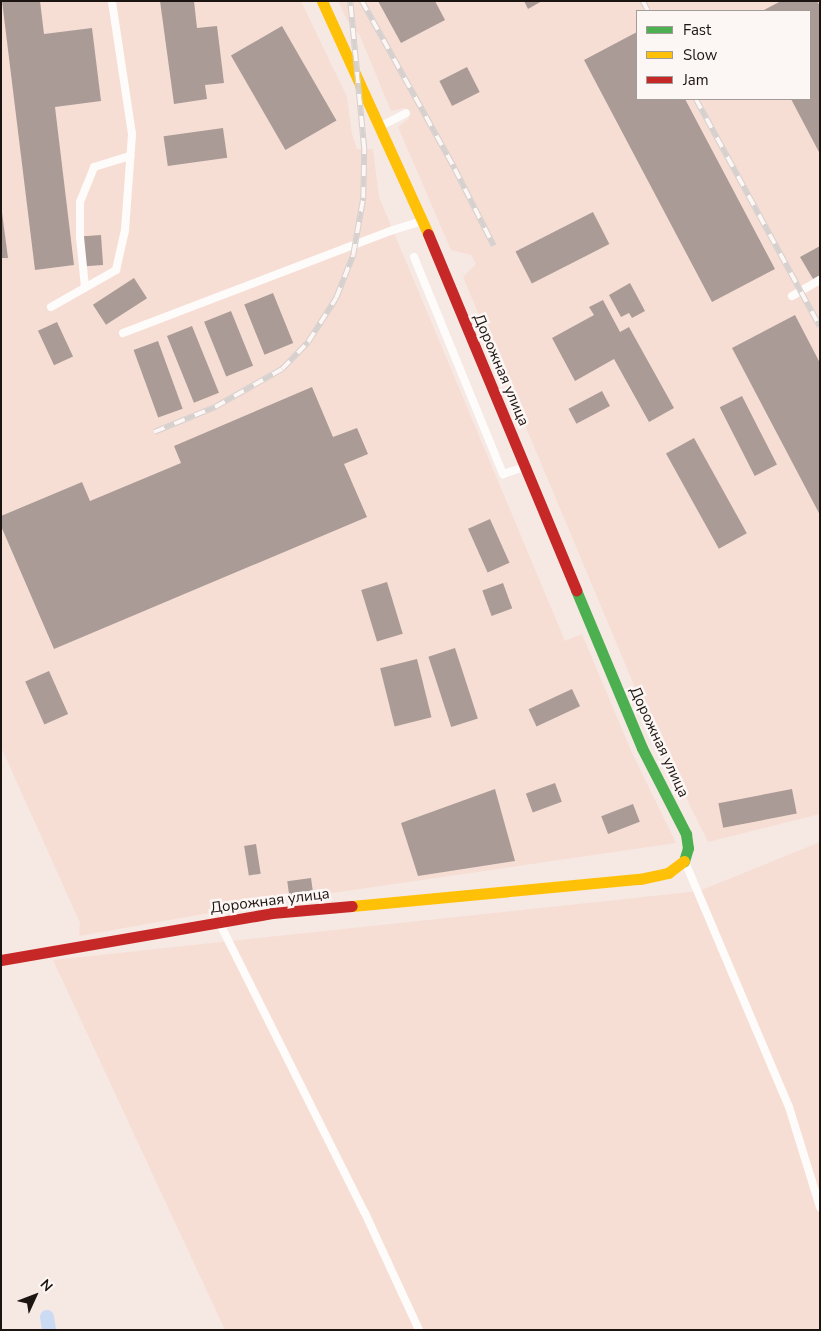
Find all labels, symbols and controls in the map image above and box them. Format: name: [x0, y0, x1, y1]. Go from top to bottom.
legend: [636, 10, 811, 100]
text: Fast: [683, 20, 711, 40]
text: Slow: [683, 45, 717, 65]
text: Jam: [683, 70, 709, 90]
street label: Дорожная улица: [469, 311, 533, 429]
street label: Дорожная улица: [625, 684, 693, 800]
street label: Дорожная улица: [209, 885, 331, 917]
north arrow: [10, 1271, 60, 1321]
text: N: [36, 1275, 57, 1296]

